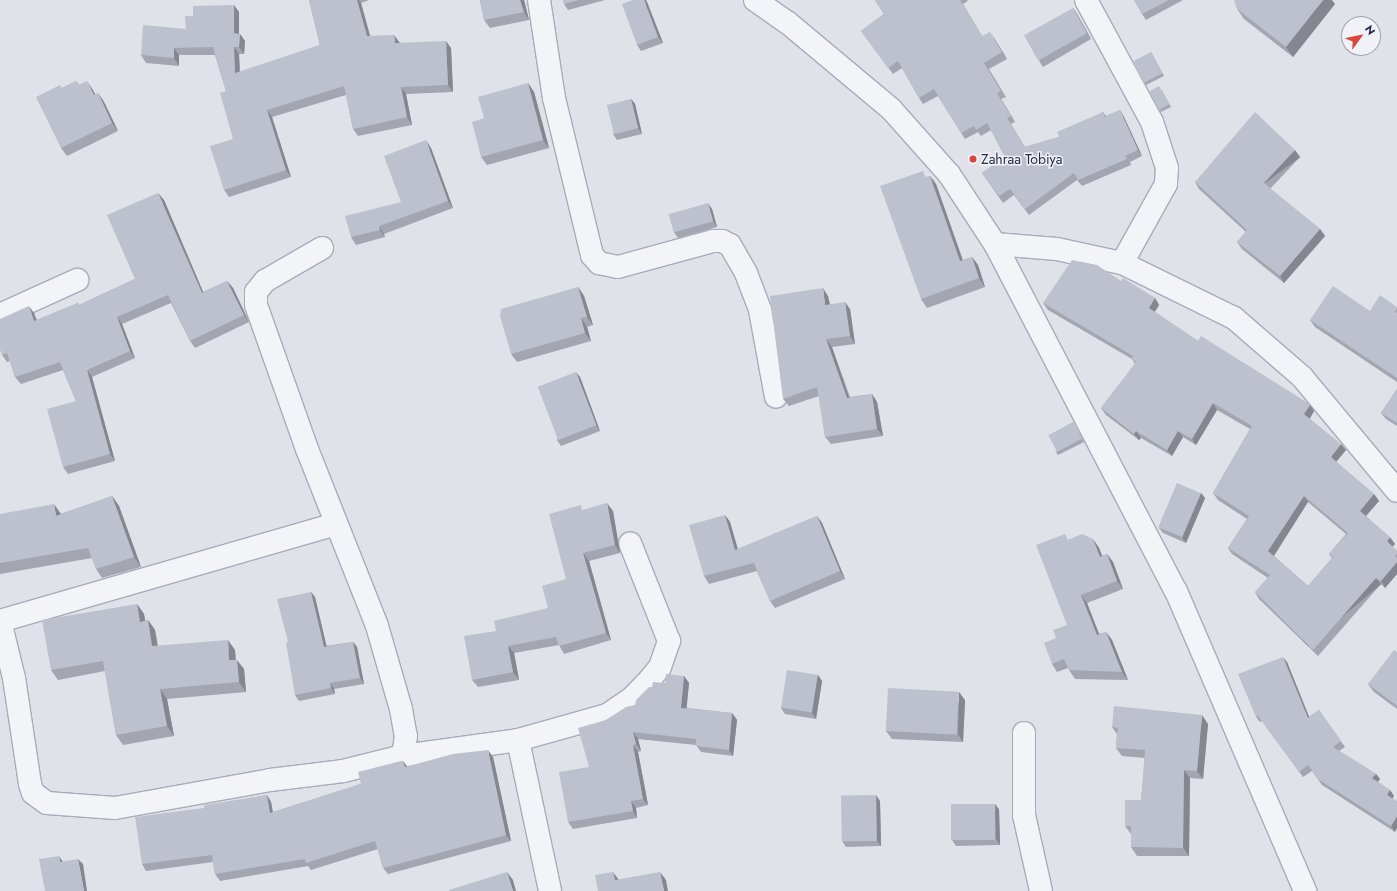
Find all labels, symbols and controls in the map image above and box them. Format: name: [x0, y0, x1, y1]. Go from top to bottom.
north arrow: [1341, 16, 1381, 56]
text: N: [1361, 22, 1379, 38]
place label: Zahraa Tobiya: [981, 151, 1062, 167]
marker: Zahraa Tobiya: [968, 154, 978, 164]

